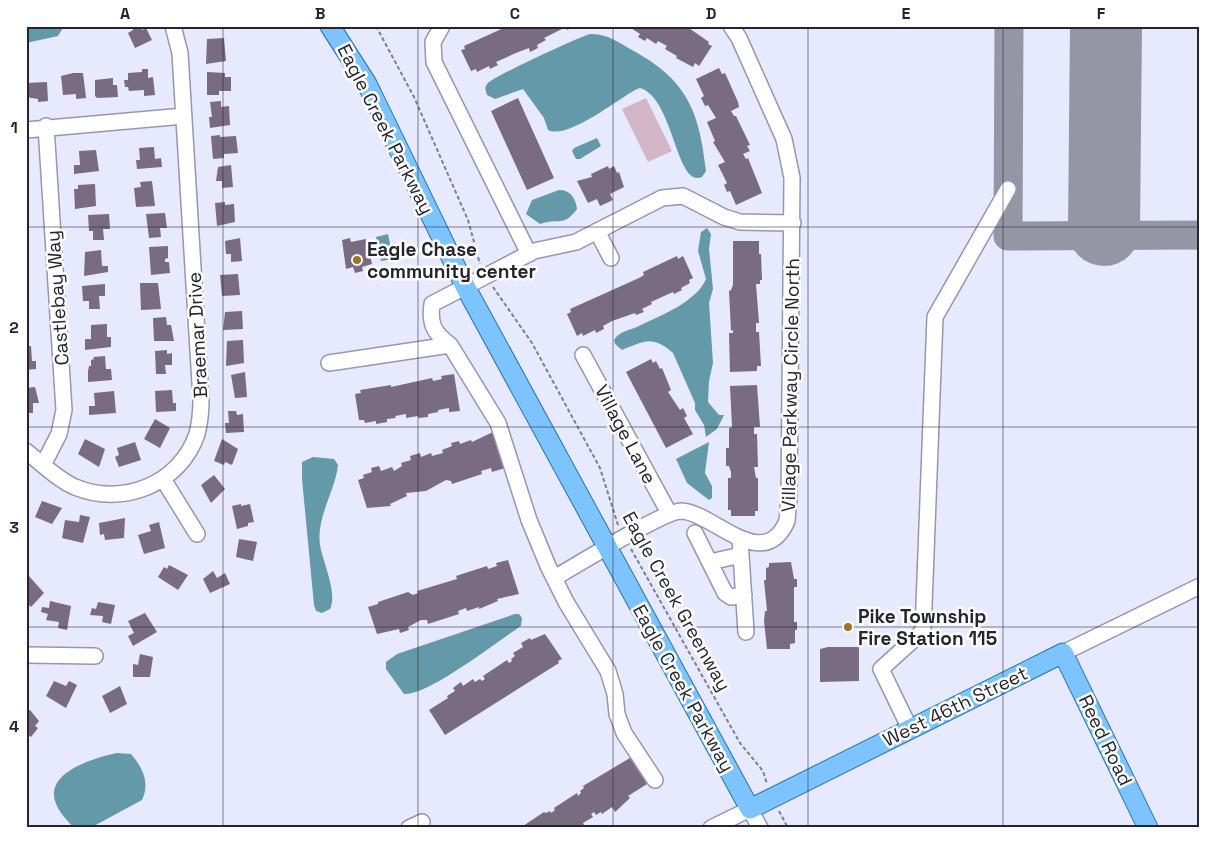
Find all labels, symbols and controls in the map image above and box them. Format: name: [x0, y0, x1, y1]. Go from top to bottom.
text: A: [120, 3, 130, 24]
text: B: [315, 3, 325, 24]
text: C: [510, 3, 520, 24]
text: D: [706, 3, 716, 24]
text: E: [902, 3, 911, 24]
text: F: [1097, 3, 1106, 24]
street label: Eagle Creek Parkway: [332, 40, 439, 219]
text: 1: [10, 117, 18, 138]
street label: Castlebay Way: [40, 229, 75, 366]
place label: Eagle Chase community center: [367, 237, 536, 284]
marker: Eagle Chase community center: [351, 254, 363, 266]
street label: Village Parkway Circle North: [776, 258, 805, 512]
street label: Braemar Drive: [182, 271, 213, 399]
text: 2: [9, 317, 19, 338]
street label: Village Lane: [589, 380, 662, 488]
street label: Eagle Creek Greenway: [617, 507, 736, 696]
text: 3: [9, 517, 19, 538]
street label: Eagle Creek Parkway: [627, 600, 740, 776]
place label: Pike Township Fire Station 115: [858, 604, 997, 651]
marker: Pike Township Fire Station 115: [842, 621, 854, 633]
street label: West 46th Street: [879, 661, 1032, 752]
street label: Reed Road: [1073, 691, 1138, 790]
text: 4: [9, 716, 19, 737]

